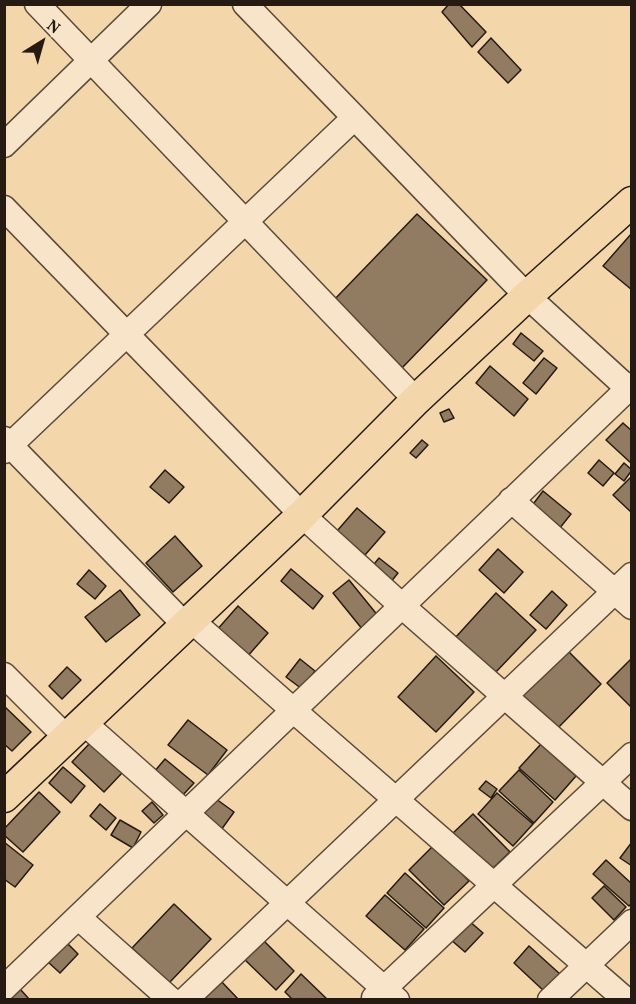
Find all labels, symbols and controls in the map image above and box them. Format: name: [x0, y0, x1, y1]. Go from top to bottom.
north arrow: [12, 12, 72, 72]
text: N: [42, 15, 64, 40]

